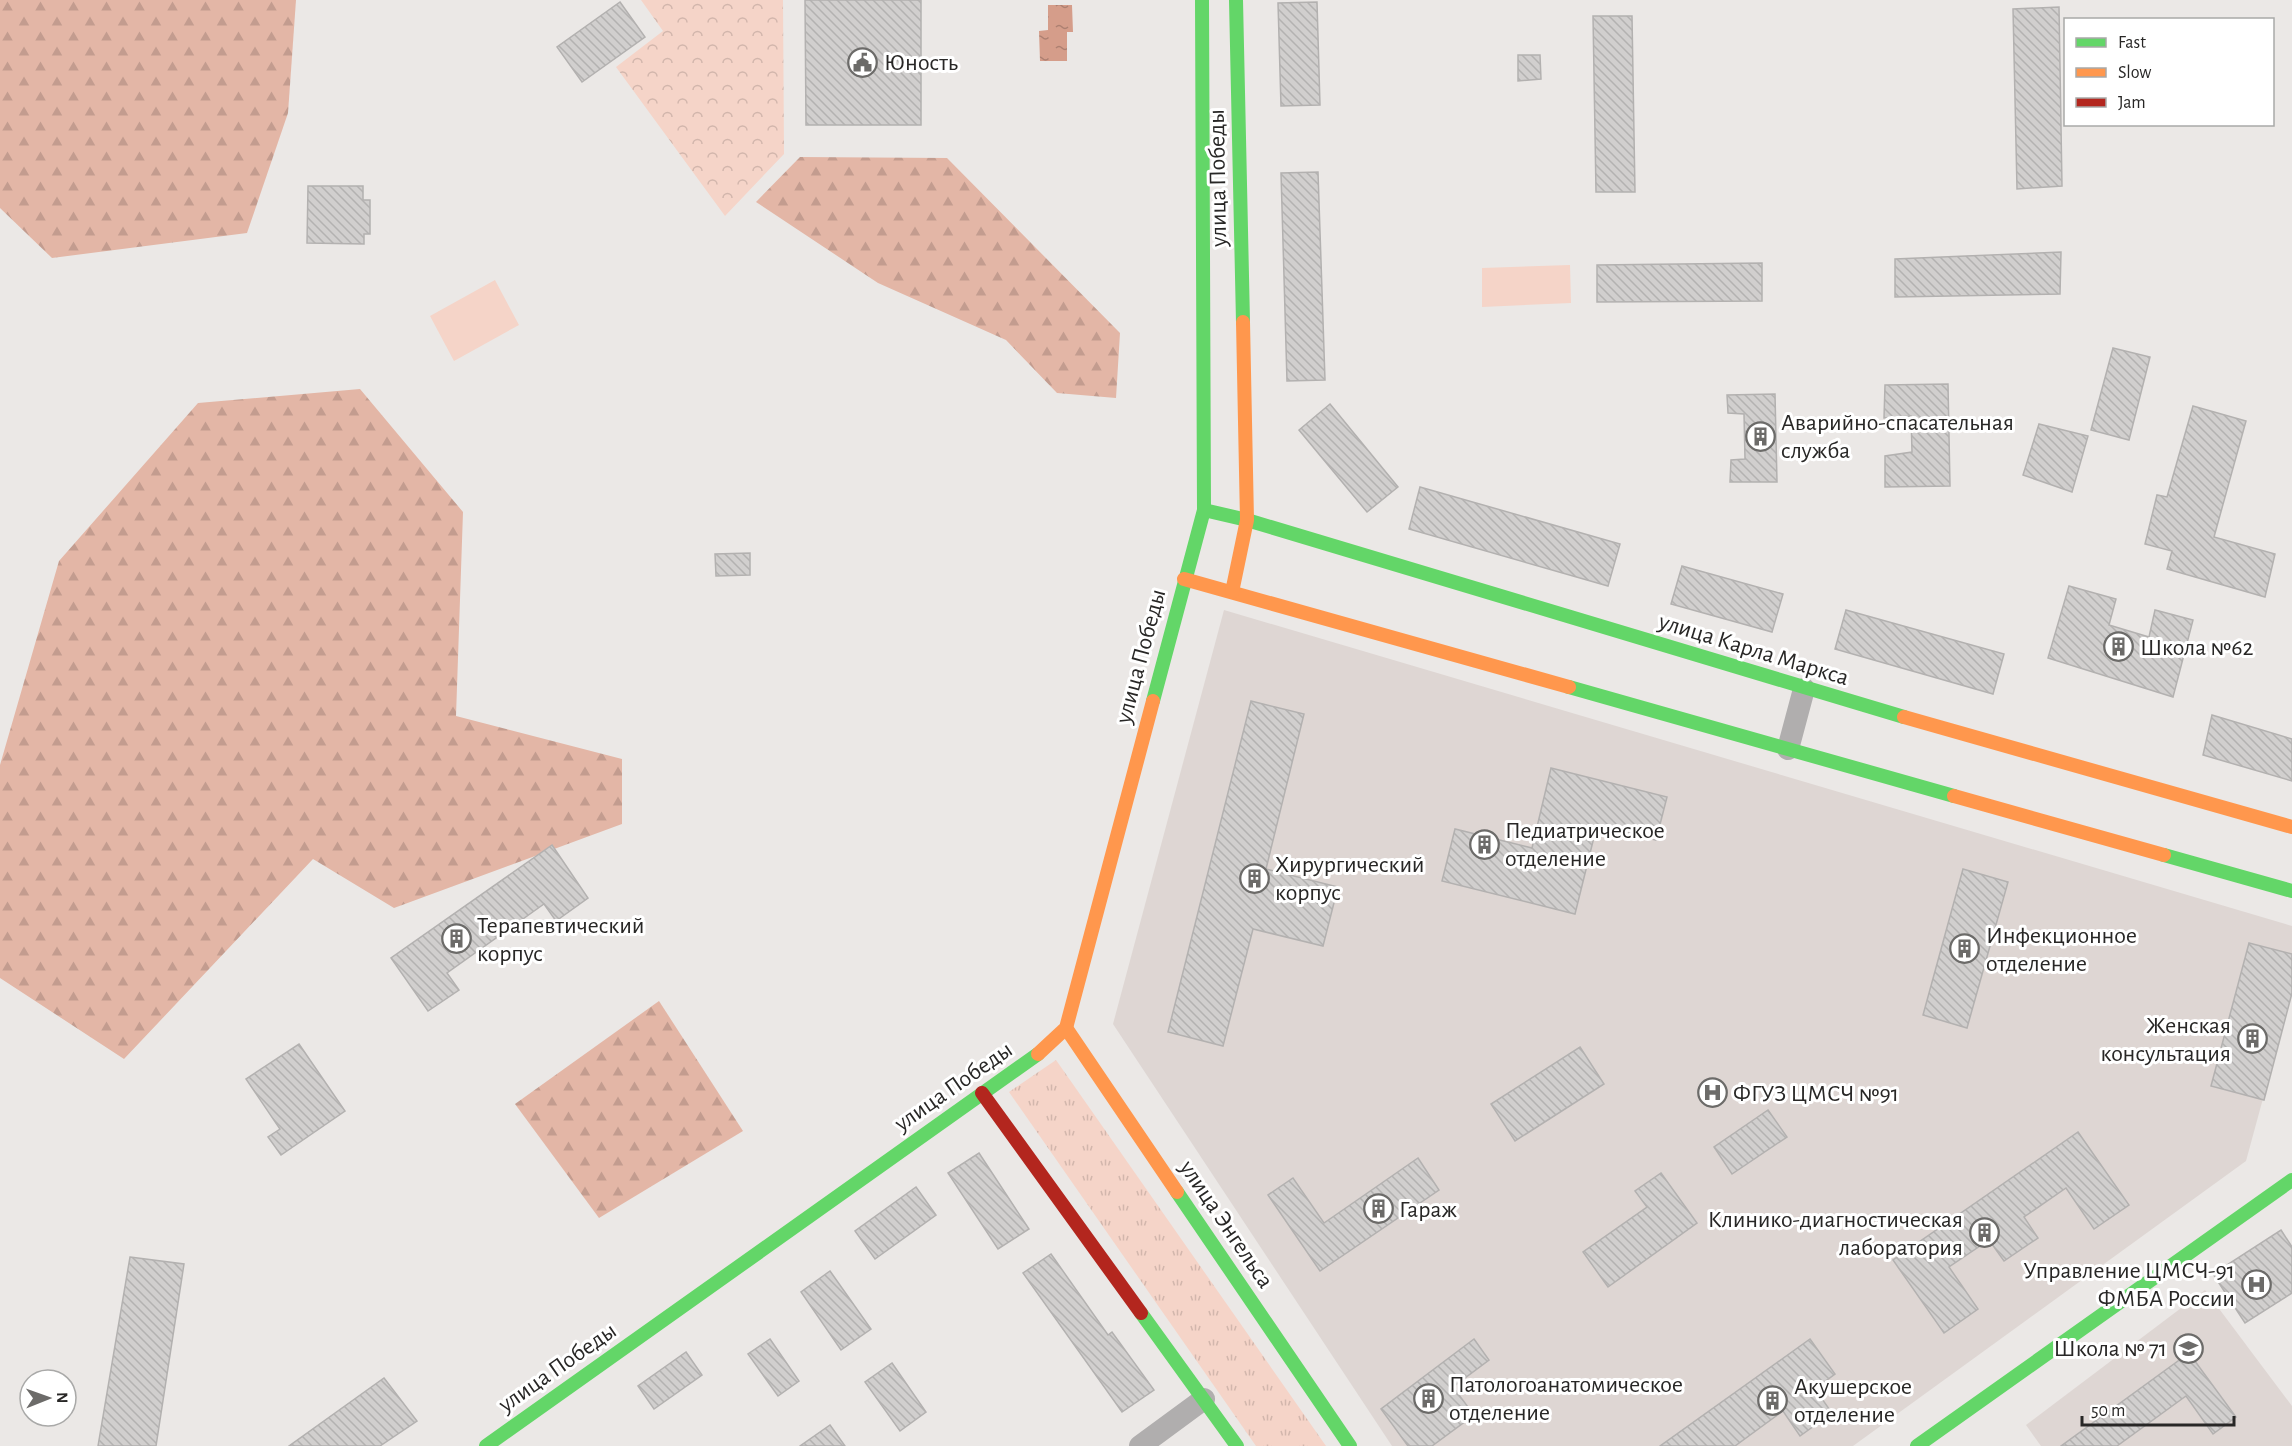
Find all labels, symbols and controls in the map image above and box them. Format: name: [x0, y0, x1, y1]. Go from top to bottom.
legend: [2064, 18, 2274, 126]
text: Fast: [2118, 34, 2146, 52]
public building icon: Юность: [847, 46, 879, 78]
place label: Юность: [884, 51, 958, 75]
text: Slow: [2118, 64, 2151, 82]
text: Jam: [2118, 94, 2146, 112]
street label: улица Победы: [1205, 109, 1231, 248]
place label: Аварийно-спасательная служба: [1781, 411, 2014, 463]
building icon: Аварийно-спасательная служба: [1744, 420, 1776, 452]
street label: улица Победы: [1111, 587, 1170, 727]
street label: улица Карла Маркса: [1655, 609, 1852, 690]
building icon: Школа №62: [2103, 631, 2135, 663]
place label: Школа №62: [2140, 636, 2254, 660]
place label: Педиатрическое отделение: [1505, 819, 1665, 871]
building icon: Педиатрическое отделение: [1468, 828, 1500, 860]
place label: Хирургический корпус: [1275, 853, 1425, 905]
building icon: Хирургический корпус: [1238, 862, 1270, 894]
place label: Терапевтический корпус: [477, 914, 644, 966]
building icon: Терапевтический корпус: [440, 923, 472, 955]
place label: Инфекционное отделение: [1986, 924, 2137, 976]
building icon: Инфекционное отделение: [1949, 933, 1981, 965]
place label: Женская консультация: [2101, 1014, 2231, 1066]
building icon: Женская консультация: [2236, 1023, 2268, 1055]
street label: улица Победы: [889, 1037, 1017, 1137]
hospital icon: ФГУЗ ЦМСЧ №91: [1696, 1077, 1728, 1109]
place label: ФГУЗ ЦМСЧ №91: [1733, 1082, 1899, 1106]
street label: улица Энгельса: [1174, 1156, 1278, 1293]
building icon: Гараж: [1362, 1193, 1394, 1225]
place label: Гараж: [1399, 1198, 1457, 1222]
place label: Клинико-диагностическая лаборатория: [1708, 1208, 1963, 1260]
building icon: Клинико-диагностическая лаборатория: [1968, 1217, 2000, 1249]
place label: Управление ЦМСЧ-91 ФМБА России: [2023, 1259, 2235, 1311]
hospital icon: Управление ЦМСЧ-91 ФМБА России: [2240, 1268, 2272, 1300]
street label: улица Победы: [493, 1318, 621, 1418]
school or university icon: Школа № 71: [2172, 1332, 2204, 1364]
place label: Школа № 71: [2054, 1337, 2167, 1361]
north arrow: [18, 1368, 78, 1428]
place label: Патологоанатомическое отделение: [1449, 1373, 1683, 1425]
place label: Акушерское отделение: [1794, 1375, 1912, 1427]
building icon: Патологоанатомическое отделение: [1412, 1382, 1444, 1414]
building icon: Акушерское отделение: [1757, 1384, 1789, 1416]
scale bar: [2082, 1389, 2234, 1427]
text: N: [54, 1392, 70, 1403]
text: 50 m: [2091, 1402, 2125, 1420]

